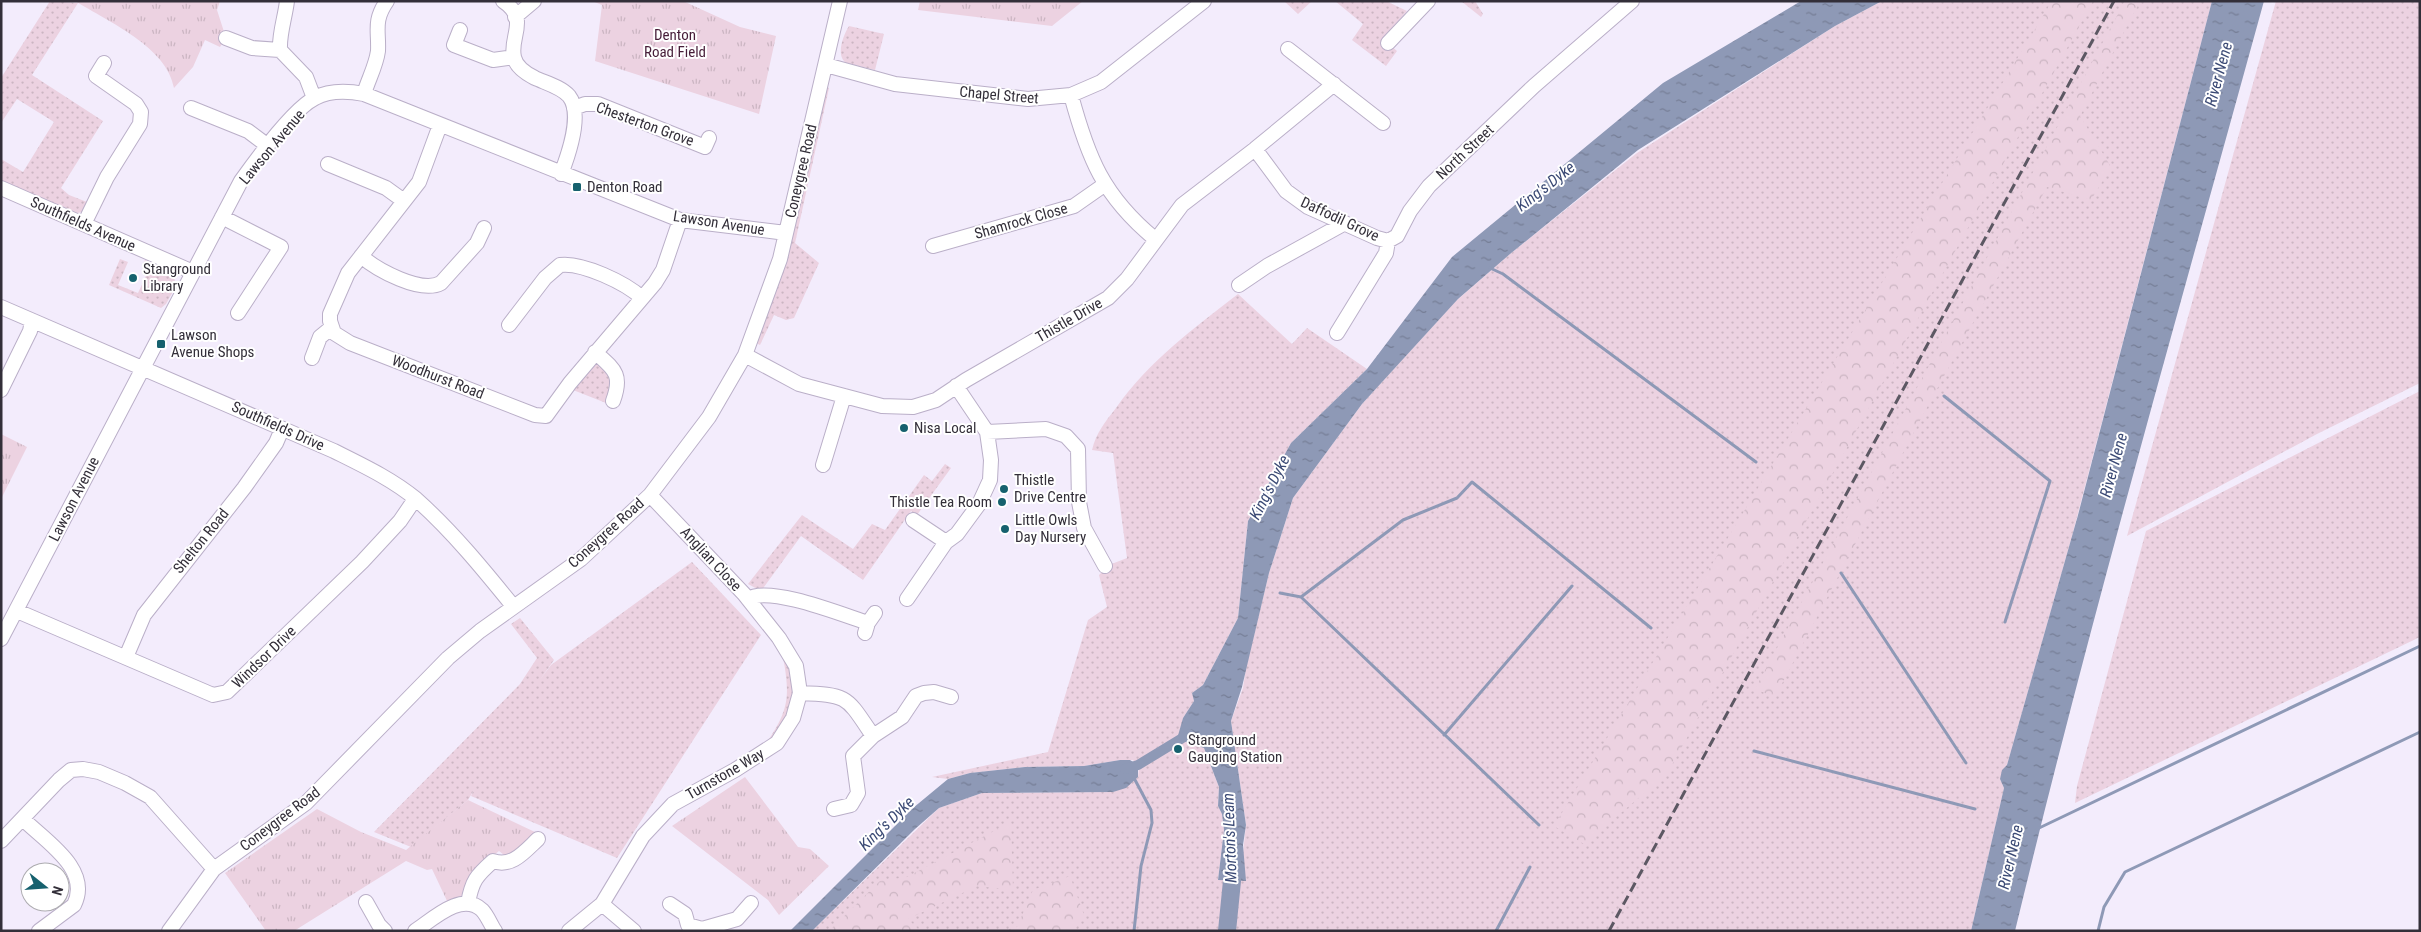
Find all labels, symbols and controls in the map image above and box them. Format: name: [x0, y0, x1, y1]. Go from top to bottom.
park label: Denton Road Field: [644, 26, 706, 61]
water label: River Nene: [2201, 40, 2236, 108]
street label: Chapel Street: [959, 83, 1039, 107]
street label: Chesterton Grove: [594, 98, 696, 150]
street label: Lawson Avenue: [235, 106, 309, 188]
street label: North Street: [1433, 121, 1497, 183]
street label: Coneygree Road: [781, 122, 821, 220]
water label: King's Dyke: [1512, 158, 1579, 215]
place label: Denton Road: [587, 178, 663, 196]
marker: Denton Road: [571, 181, 583, 193]
street label: Southfields Avenue: [28, 193, 138, 255]
street label: Daffodil Grove: [1298, 193, 1382, 245]
street label: Shamrock Close: [972, 199, 1070, 243]
street label: Lawson Avenue: [672, 207, 766, 239]
place label: Stanground Library: [143, 260, 211, 295]
marker: Stanground Library: [127, 272, 139, 284]
street label: Thistle Drive: [1033, 294, 1105, 346]
place label: Lawson Avenue Shops: [171, 326, 255, 361]
marker: Lawson Avenue Shops: [155, 338, 167, 350]
street label: Woodhurst Road: [389, 351, 487, 403]
street label: Southfields Drive: [229, 397, 327, 455]
place label: Nisa Local: [914, 419, 976, 437]
marker: Nisa Local: [898, 422, 910, 434]
water label: River Nene: [2096, 431, 2131, 499]
water label: King's Dyke: [1245, 452, 1294, 522]
street label: Lawson Avenue: [45, 454, 103, 544]
place label: Thistle Drive Centre: [1014, 471, 1086, 506]
marker: Thistle Drive Centre: [998, 483, 1010, 495]
place label: Thistle Tea Room: [890, 493, 992, 511]
street label: Coneygree Road: [564, 494, 648, 572]
marker: Thistle Tea Room: [996, 496, 1008, 508]
street label: Shelton Road: [169, 505, 233, 577]
place label: Little Owls Day Nursery: [1015, 511, 1086, 546]
street label: Anglian Close: [677, 523, 745, 595]
marker: Little Owls Day Nursery: [999, 523, 1011, 535]
street label: Windsor Drive: [228, 622, 300, 692]
place label: Stanground Gauging Station: [1188, 731, 1282, 766]
marker: Stanground Gauging Station: [1172, 743, 1184, 755]
street label: Turnstone Way: [683, 744, 767, 804]
street label: Coneygree Road: [236, 783, 324, 855]
water label: King's Dyke: [855, 792, 918, 854]
water label: Morton's Leam: [1218, 793, 1241, 883]
water label: River Nene: [1994, 823, 2027, 891]
north arrow: [20, 862, 70, 912]
text: N: [49, 884, 66, 897]

